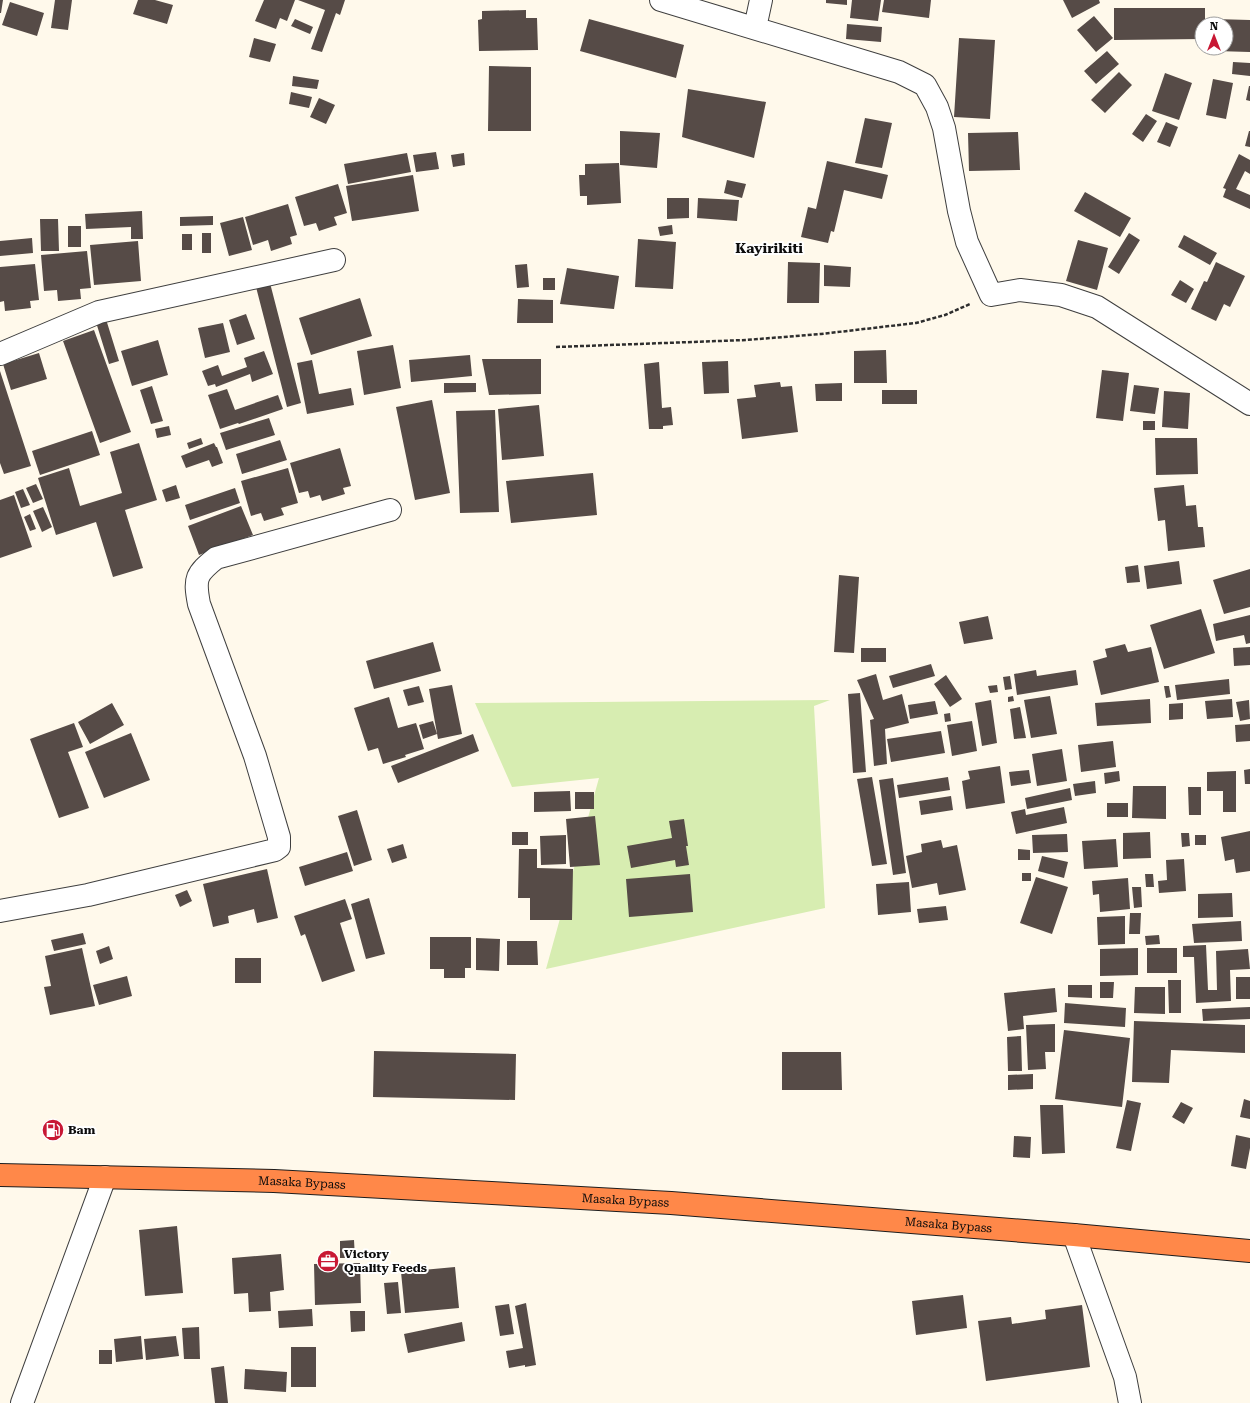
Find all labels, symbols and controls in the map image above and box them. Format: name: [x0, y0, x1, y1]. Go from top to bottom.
north arrow: [1194, 16, 1234, 56]
text: N: [1210, 20, 1219, 33]
district label: Kayirikiti: [735, 240, 803, 256]
fuel station icon: Bam: [40, 1117, 66, 1143]
place label: Bam: [68, 1123, 96, 1137]
street label: Masaka Bypass: [258, 1174, 346, 1192]
street label: Masaka Bypass: [581, 1191, 670, 1210]
street label: Masaka Bypass: [904, 1215, 993, 1235]
place label: Victory Quality Feeds: [344, 1247, 427, 1275]
office icon: Victory Quality Feeds: [315, 1248, 341, 1274]

